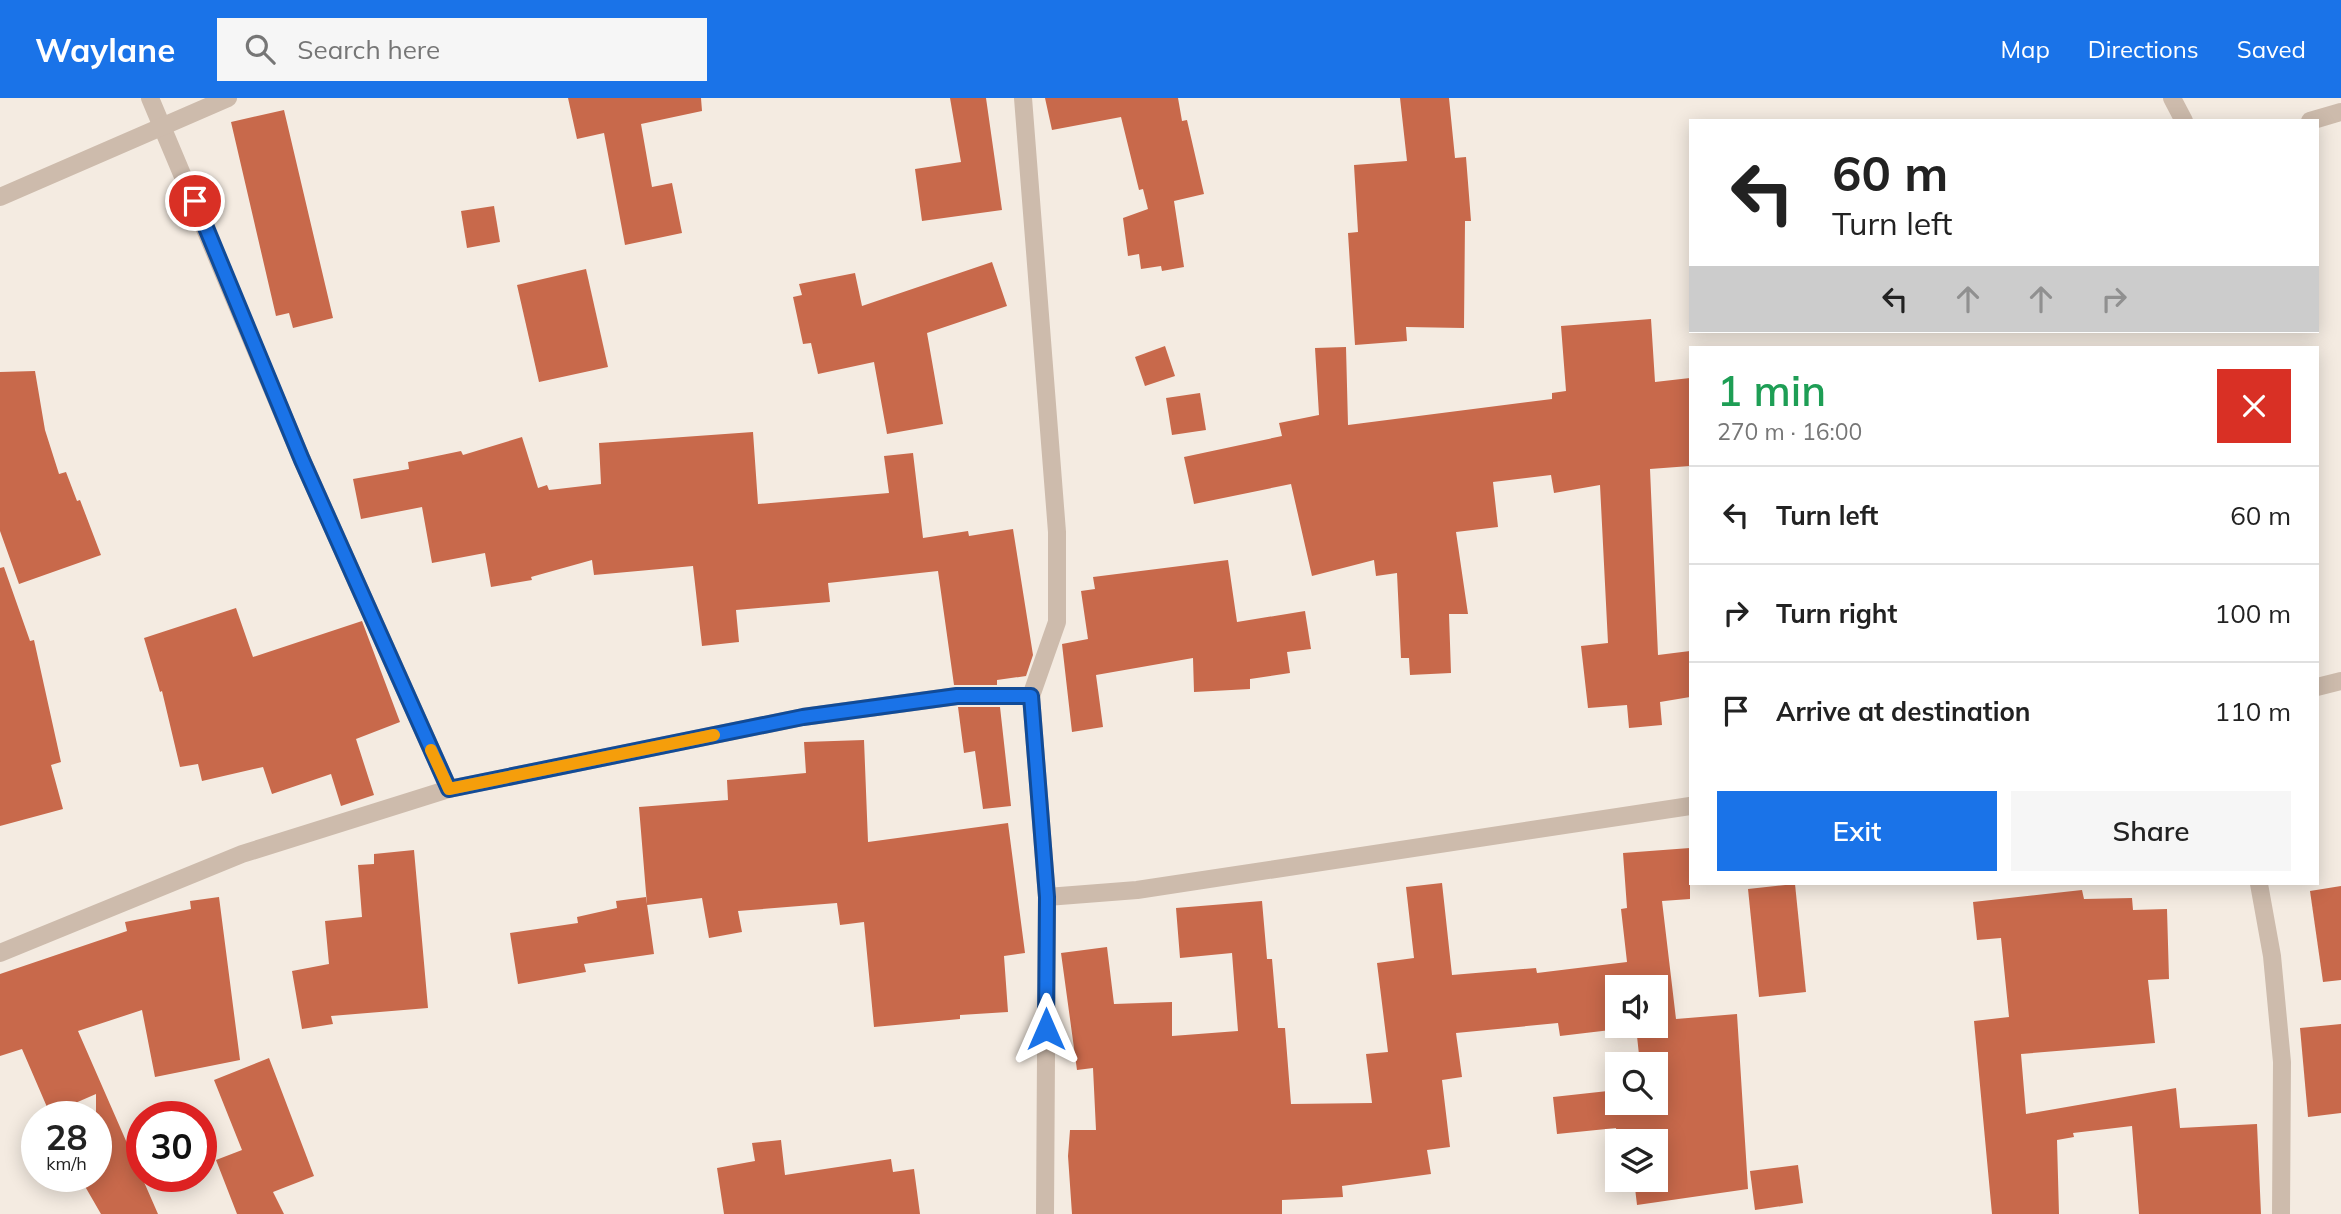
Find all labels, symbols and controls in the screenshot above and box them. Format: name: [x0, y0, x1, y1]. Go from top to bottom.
search box: [217, 18, 707, 81]
text: Waylane: [35, 29, 175, 70]
icon: search: [241, 30, 279, 68]
text: Search here: [297, 33, 440, 66]
text: Map: [2000, 34, 2050, 64]
text: Directions: [2088, 34, 2199, 64]
text: Saved: [2237, 34, 2306, 64]
text: 60 m: [1832, 142, 1948, 203]
icon: left: [1717, 147, 1808, 238]
pin: [165, 171, 225, 231]
icon: arrive: [176, 182, 214, 220]
text: Turn left: [1832, 203, 1952, 243]
icon: left: [1876, 280, 1914, 318]
icon: ahead: [1949, 280, 1987, 318]
icon: ahead: [2022, 280, 2060, 318]
icon: right: [2095, 280, 2133, 318]
text: 1 min: [1717, 364, 1826, 417]
button: close: [2217, 369, 2291, 443]
text: 270 m · 16:00: [1717, 417, 1862, 446]
icon: left: [1717, 496, 1755, 534]
text: Turn left: [1776, 499, 1878, 532]
text: 60 m: [2230, 499, 2291, 532]
icon: right: [1717, 594, 1755, 632]
text: Turn right: [1776, 597, 1897, 630]
text: 100 m: [2215, 597, 2291, 630]
icon: arrive: [1717, 692, 1755, 730]
text: Arrive at destination: [1776, 695, 2031, 728]
text: 110 m: [2215, 695, 2291, 728]
button: Exit: [1717, 791, 1997, 871]
button: Share: [2011, 791, 2291, 871]
map controls: [1605, 975, 1668, 1192]
button: sound: [1605, 975, 1668, 1038]
position arrow: [1009, 992, 1083, 1066]
button: search: [1605, 1052, 1668, 1115]
speed limit sign: 30: [126, 1101, 217, 1192]
text: 28: [45, 1115, 88, 1159]
button: layers: [1605, 1129, 1668, 1192]
text: km/h: [46, 1152, 87, 1175]

